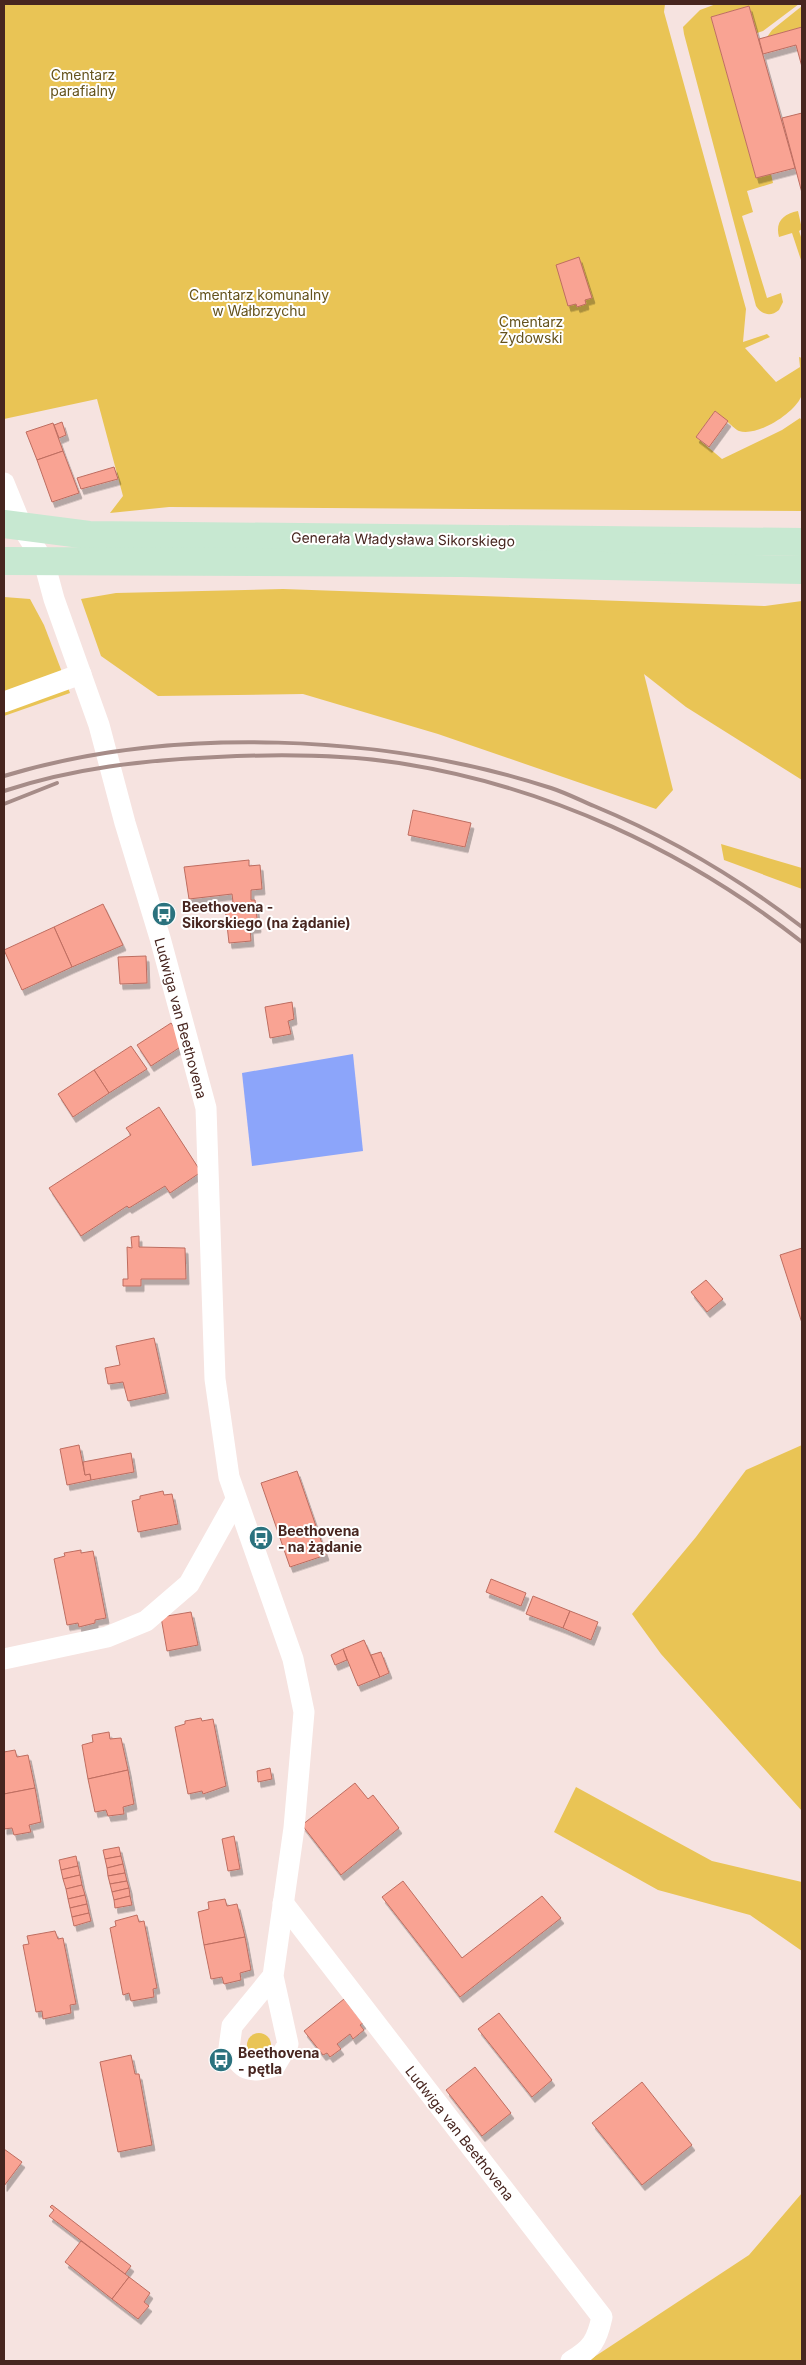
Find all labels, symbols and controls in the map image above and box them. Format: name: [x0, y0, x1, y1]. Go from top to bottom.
park label: Cmentarz parafialny: [50, 66, 116, 99]
park label: Cmentarz komunalny w Wałbrzychu: [189, 286, 329, 319]
park label: Cmentarz Żydowski: [499, 313, 563, 346]
street label: Generała Władysława Sikorskiego: [291, 529, 515, 549]
place label: Beethovena - Sikorskiego (na żądanie): [182, 898, 351, 931]
bus stop icon: Beethovena - Sikorskiego (na żądanie): [151, 901, 177, 927]
street label: Ludwiga van Beethovena: [151, 936, 211, 1100]
place label: Beethovena - na żądanie: [278, 1522, 362, 1555]
bus stop icon: Beethovena - na żądanie: [248, 1525, 274, 1551]
place label: Beethovena - pętla: [238, 2044, 319, 2077]
bus stop icon: Beethovena - pętla: [208, 2047, 234, 2073]
street label: Ludwiga van Beethovena: [402, 2062, 518, 2204]

